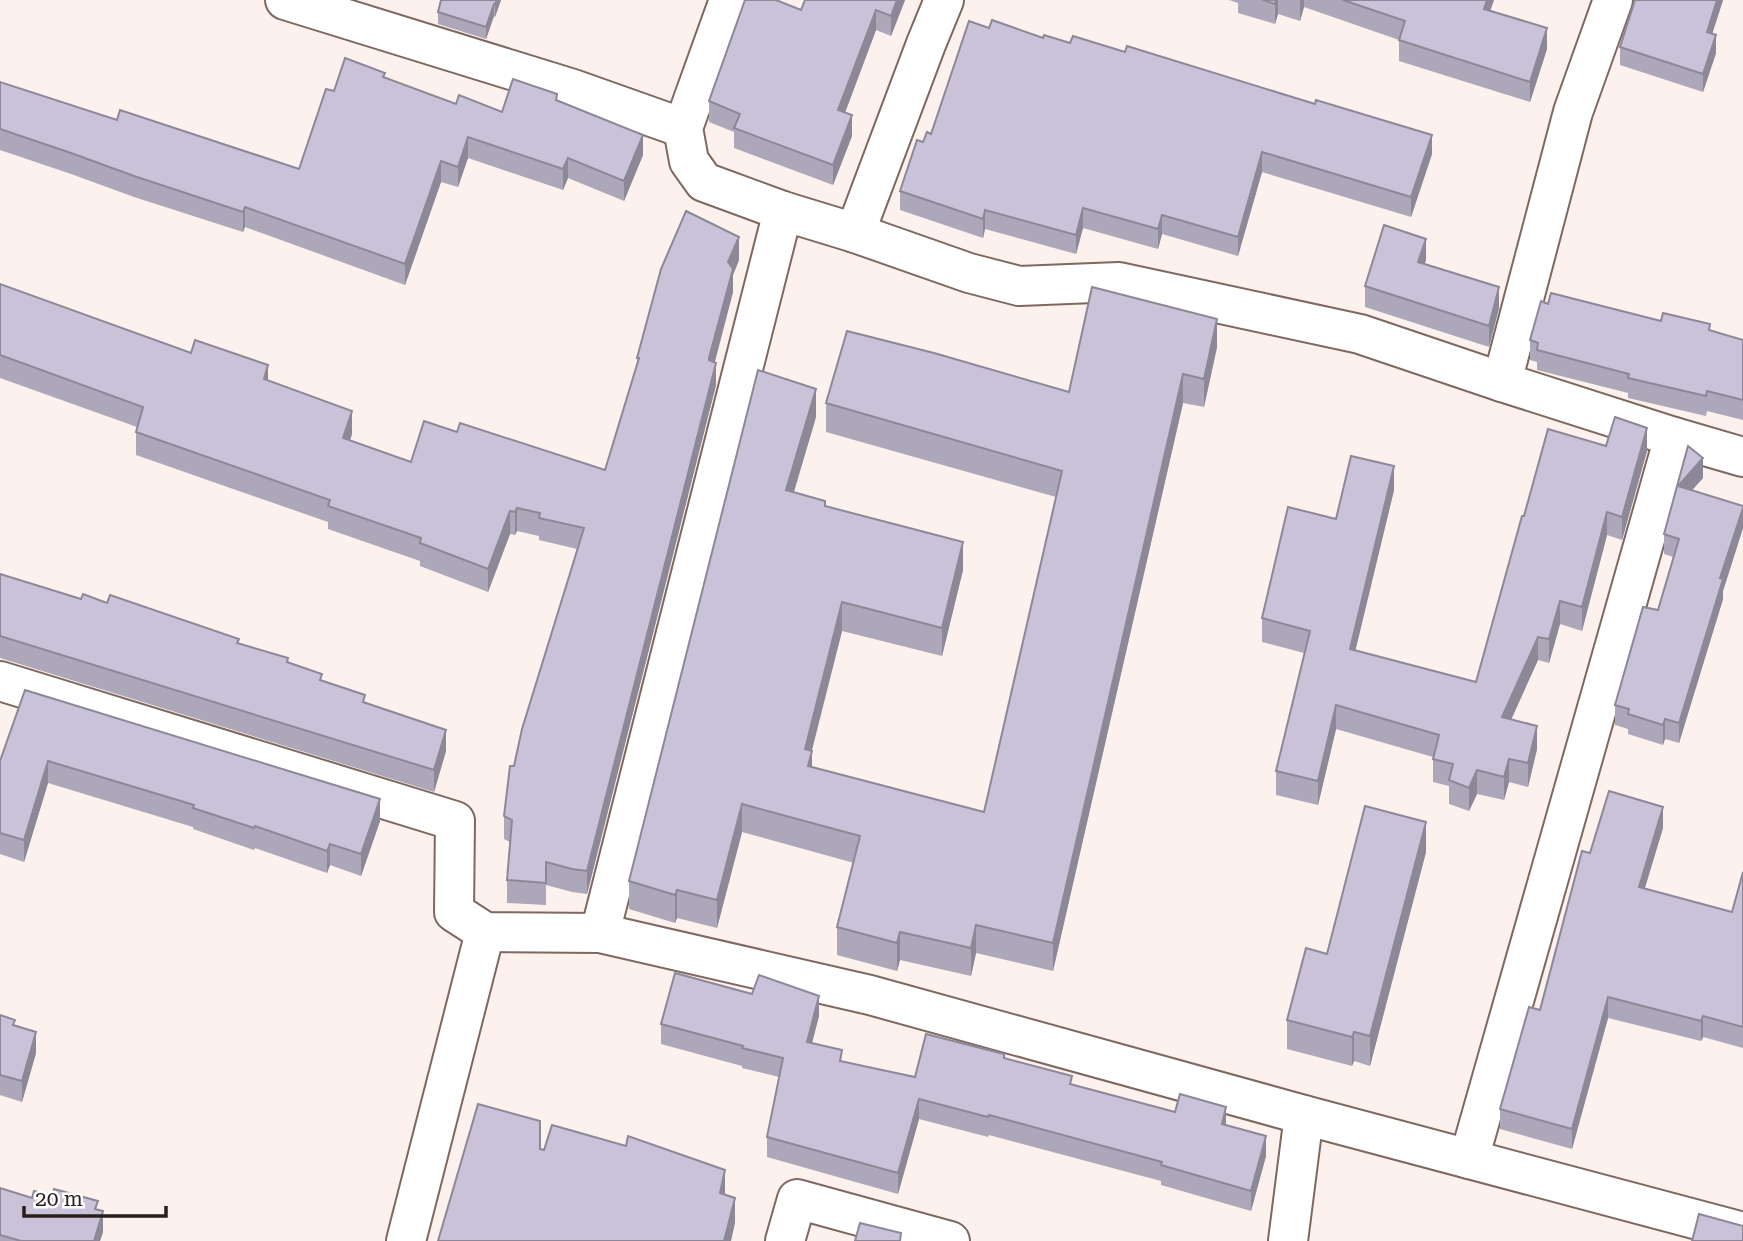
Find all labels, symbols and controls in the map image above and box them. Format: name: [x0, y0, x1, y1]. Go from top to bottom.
scale bar: [24, 1174, 166, 1218]
text: 20 m: [35, 1187, 83, 1211]

